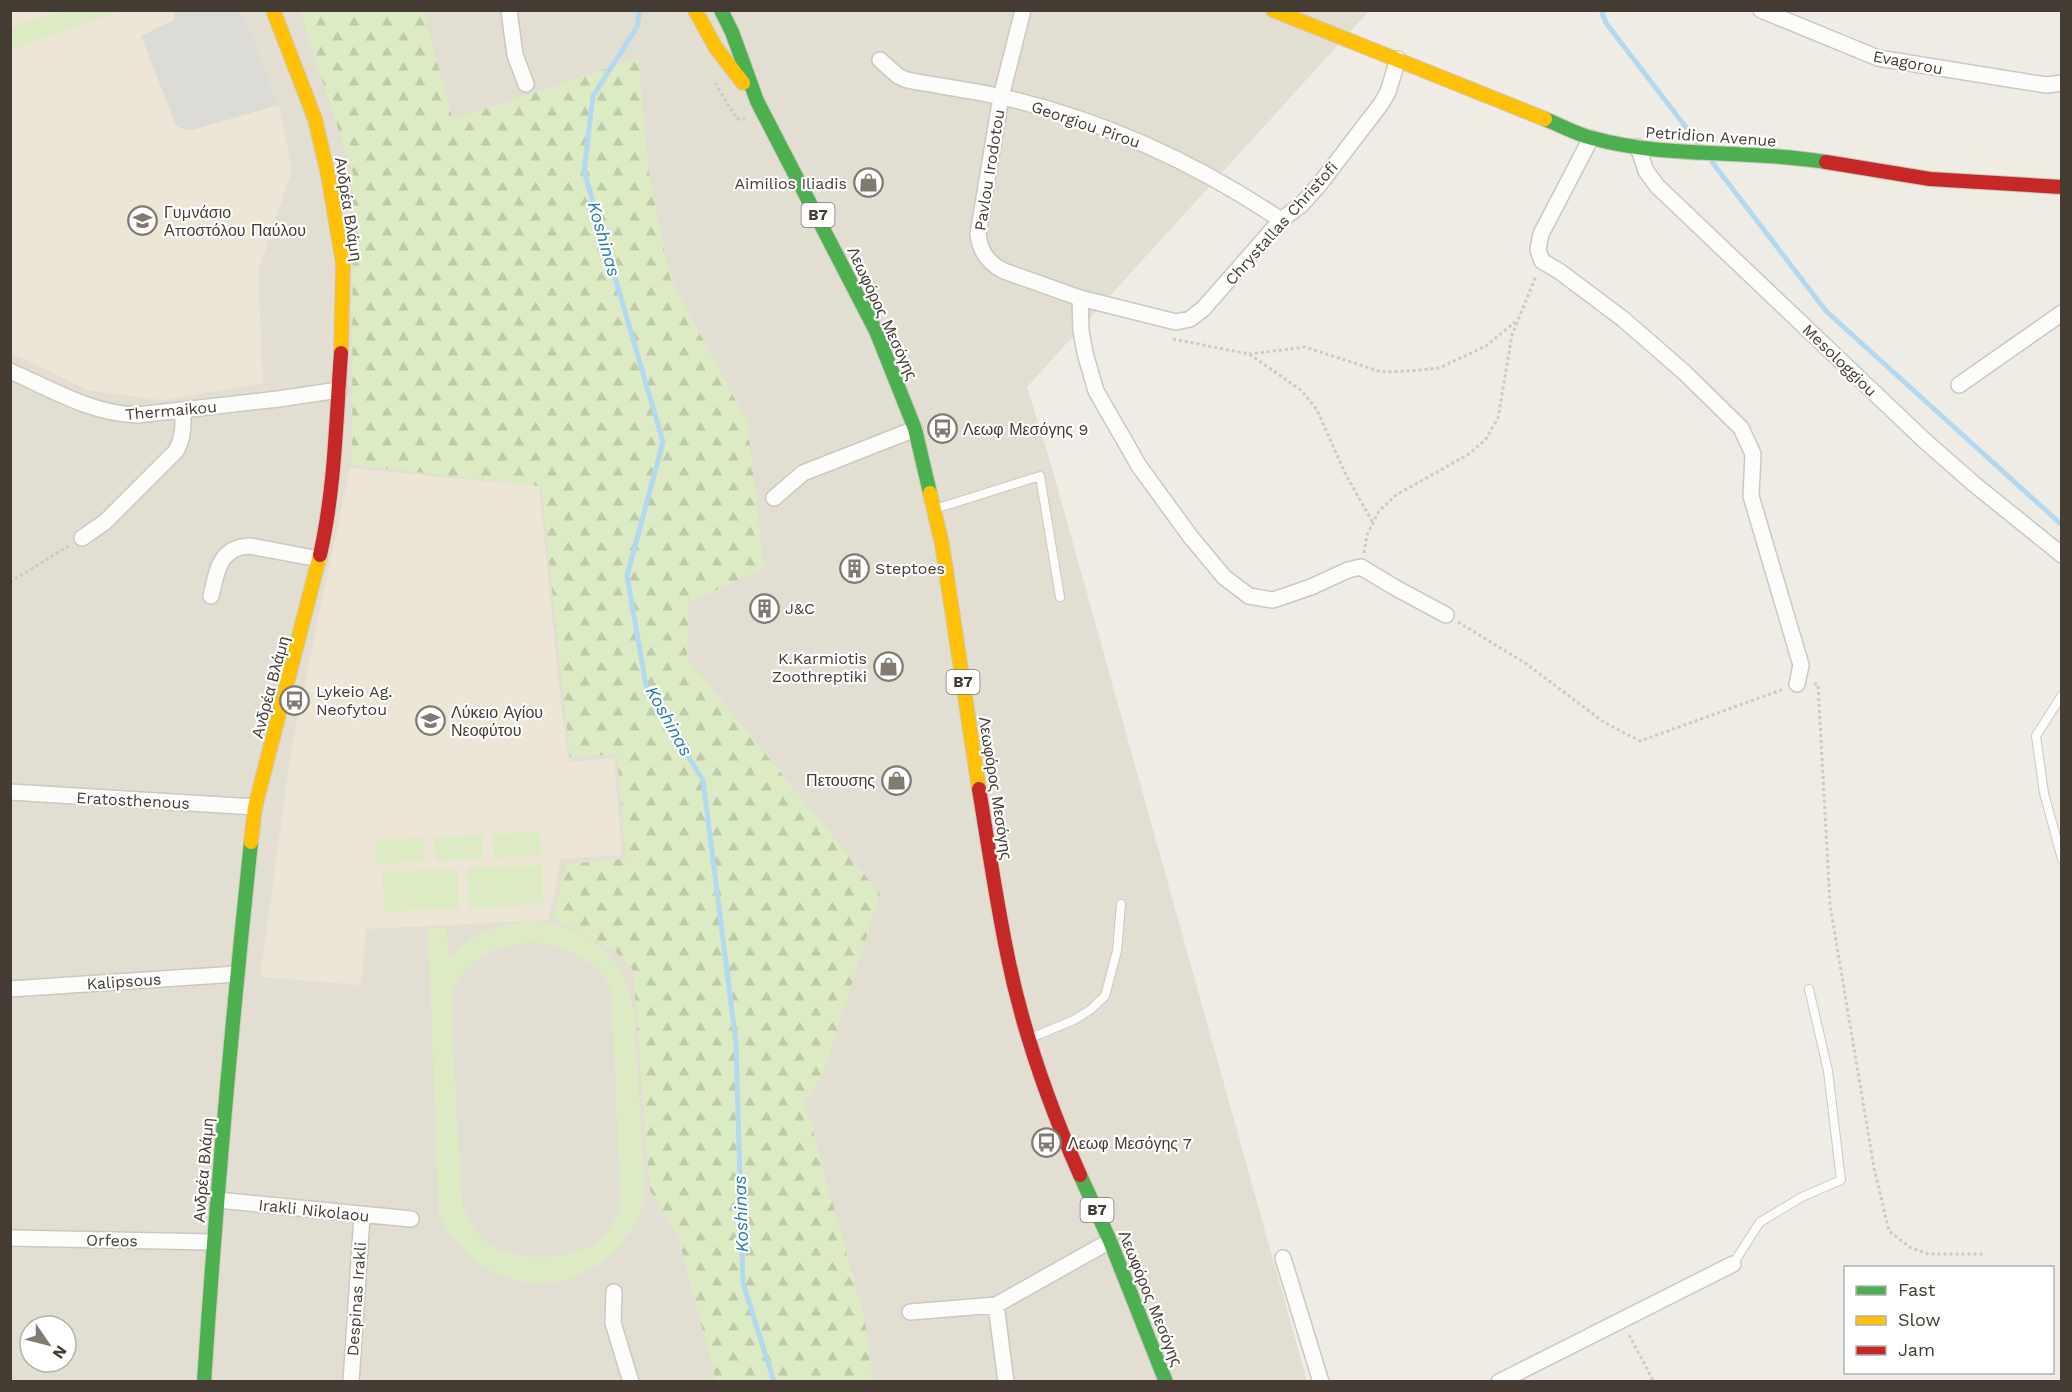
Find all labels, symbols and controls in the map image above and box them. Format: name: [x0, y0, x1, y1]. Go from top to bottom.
street label: Evagorou: [1871, 46, 1944, 79]
street label: Georgiou Pirou: [1029, 97, 1143, 152]
street label: Pavlou Irodotou: [970, 108, 1008, 232]
street label: Petridion Avenue: [1645, 122, 1777, 151]
street label: Ανδρέα Βλάμη: [331, 156, 366, 262]
street label: Chrystallas Christofi: [1221, 158, 1342, 289]
shop icon: Aimilios Iliadis: [852, 167, 884, 199]
place label: Aimilios Iliadis: [734, 174, 847, 193]
water label: Koshinas: [584, 199, 625, 279]
place label: Γυμνάσιο Αποστόλου Παύλου: [164, 203, 306, 240]
road number: B7: [802, 203, 834, 227]
school or university icon: Γυμνάσιο Αποστόλου Παύλου: [127, 205, 159, 237]
street label: Λεωφόρος Μεσόγης: [843, 244, 922, 383]
street label: Mesologgiou: [1799, 320, 1881, 401]
street label: Thermaikou: [124, 397, 218, 424]
bus stop icon: Λεωφ Μεσόγης 9: [926, 413, 958, 445]
place label: Λεωφ Μεσόγης 9: [963, 420, 1088, 439]
building icon: Steptoes: [838, 552, 870, 584]
place label: Steptoes: [875, 559, 945, 578]
building icon: J&C: [748, 592, 780, 624]
place label: J&C: [785, 599, 815, 618]
street label: Ανδρέα Βλάμη: [248, 634, 293, 740]
place label: K.Karmiotis Zoothreptiki: [772, 649, 867, 686]
shop icon: K.Karmiotis Zoothreptiki: [872, 651, 904, 683]
road number: B7: [946, 670, 980, 694]
place label: Lykeio Ag. Neofytou: [316, 682, 392, 719]
water label: Koshinas: [642, 682, 697, 760]
bus stop icon: Lykeio Ag. Neofytou: [279, 684, 311, 716]
place label: Λύκειο Αγίου Νεοφύτου: [451, 703, 543, 740]
school or university icon: Λύκειο Αγίου Νεοφύτου: [414, 705, 446, 737]
street label: Λεωφόρος Μεσόγης: [975, 715, 1016, 861]
shop icon: Πετουσης: [880, 764, 912, 796]
place label: Πετουσης: [806, 771, 875, 790]
street label: Eratosthenous: [76, 788, 190, 813]
street label: Kalipsous: [86, 969, 162, 994]
street label: Ανδρέα Βλάμη: [189, 1117, 218, 1223]
bus stop icon: Λεωφ Μεσόγης 7: [1031, 1127, 1063, 1159]
place label: Λεωφ Μεσόγης 7: [1068, 1134, 1192, 1153]
water label: Koshinas: [729, 1175, 752, 1253]
street label: Irakli Nikolaou: [258, 1195, 370, 1226]
road number: B7: [1080, 1198, 1114, 1222]
street label: Λεωφόρος Μεσόγης: [1115, 1228, 1187, 1369]
street label: Orfeos: [86, 1231, 138, 1250]
street label: Despinas Irakli: [343, 1241, 370, 1357]
legend: [1844, 1266, 2054, 1374]
text: Fast: [1898, 1279, 1936, 1300]
text: Slow: [1898, 1309, 1941, 1330]
north arrow: [18, 1314, 78, 1374]
text: Jam: [1898, 1339, 1935, 1360]
text: N: [49, 1342, 71, 1363]

